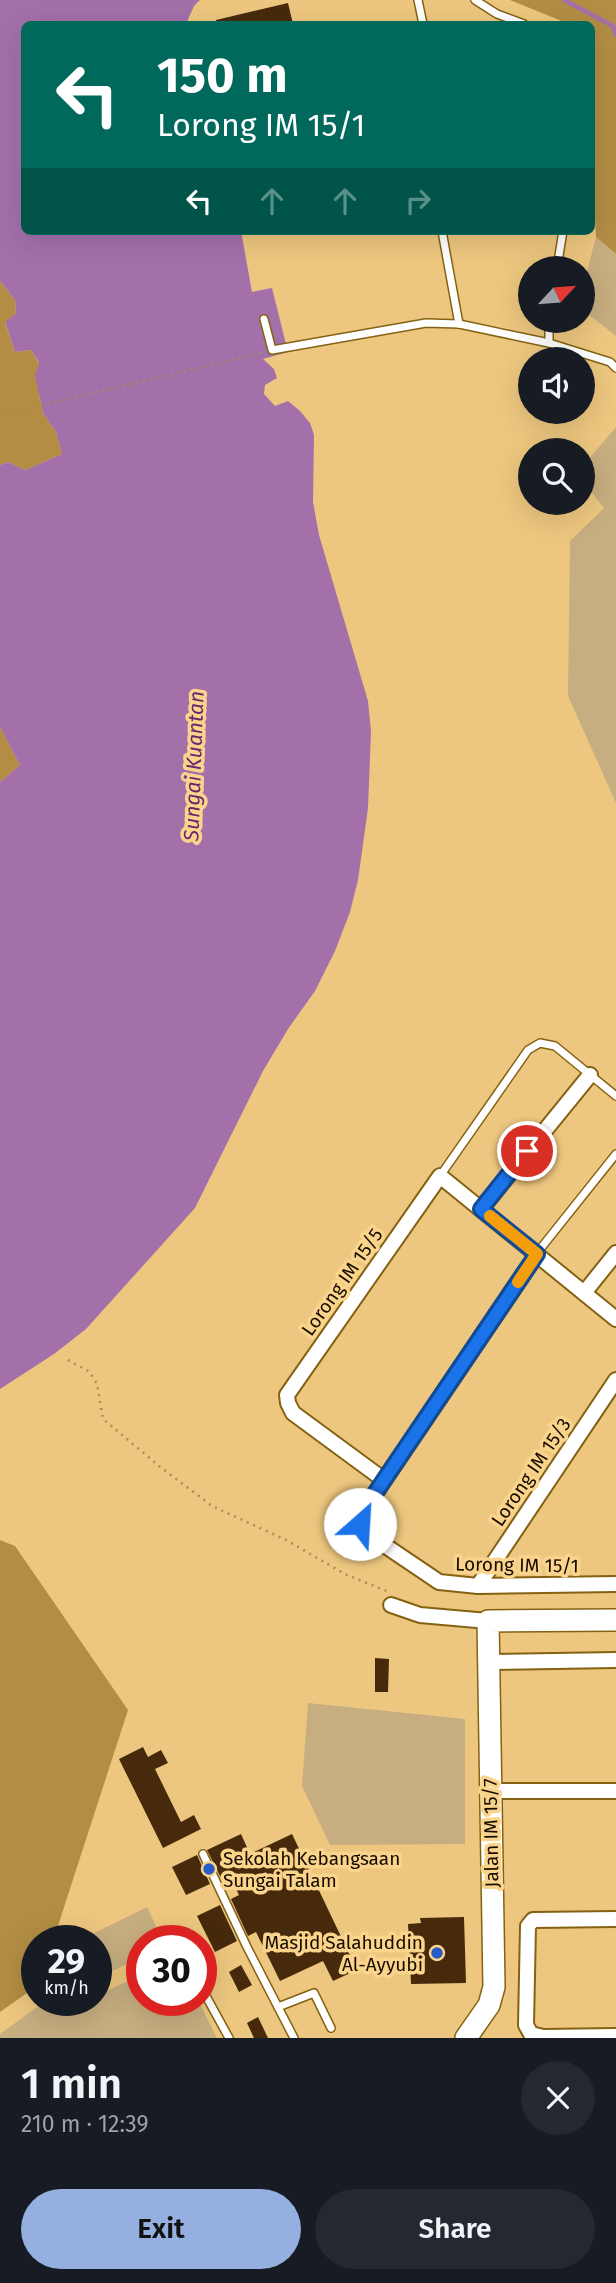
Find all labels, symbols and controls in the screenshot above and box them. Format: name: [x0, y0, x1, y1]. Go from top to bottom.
text: 150 m: [157, 46, 288, 105]
icon: left: [42, 49, 133, 140]
text: Lorong IM 15/1: [157, 106, 365, 144]
icon: left: [180, 182, 218, 220]
icon: ahead: [253, 182, 291, 220]
icon: ahead: [326, 182, 364, 220]
icon: right: [399, 182, 437, 220]
north arrow: [518, 256, 595, 332]
map controls: [518, 256, 595, 515]
button: sound: [518, 347, 595, 424]
button: search: [518, 438, 595, 515]
water label: Sungai Kuantan: [178, 690, 210, 843]
pin: [497, 1121, 557, 1181]
icon: arrive: [508, 1132, 546, 1170]
street label: Lorong IM 15/5: [296, 1224, 388, 1340]
street label: Lorong IM 15/3: [486, 1414, 576, 1530]
position arrow: [323, 1487, 397, 1561]
street label: Lorong IM 15/1: [455, 1552, 579, 1578]
street label: Jalan IM 15/7: [479, 1778, 503, 1888]
place label: Sekolah Kebangsaan Sungai Talam: [223, 1847, 400, 1892]
marker: Sekolah Kebangsaan Sungai Talam: [201, 1861, 217, 1877]
speed limit sign: 30: [126, 1925, 217, 2016]
place label: Masjid Salahuddin Al-Ayyubi: [264, 1931, 423, 1976]
text: 29: [48, 1940, 85, 1982]
marker: Masjid Salahuddin Al-Ayyubi: [429, 1945, 445, 1961]
text: km/h: [44, 1977, 89, 1999]
text: 1 min: [21, 2059, 122, 2109]
button: close: [521, 2061, 595, 2135]
text: 210 m · 12:39: [21, 2110, 148, 2138]
button: Exit: [21, 2189, 301, 2269]
button: Share: [315, 2189, 595, 2269]

